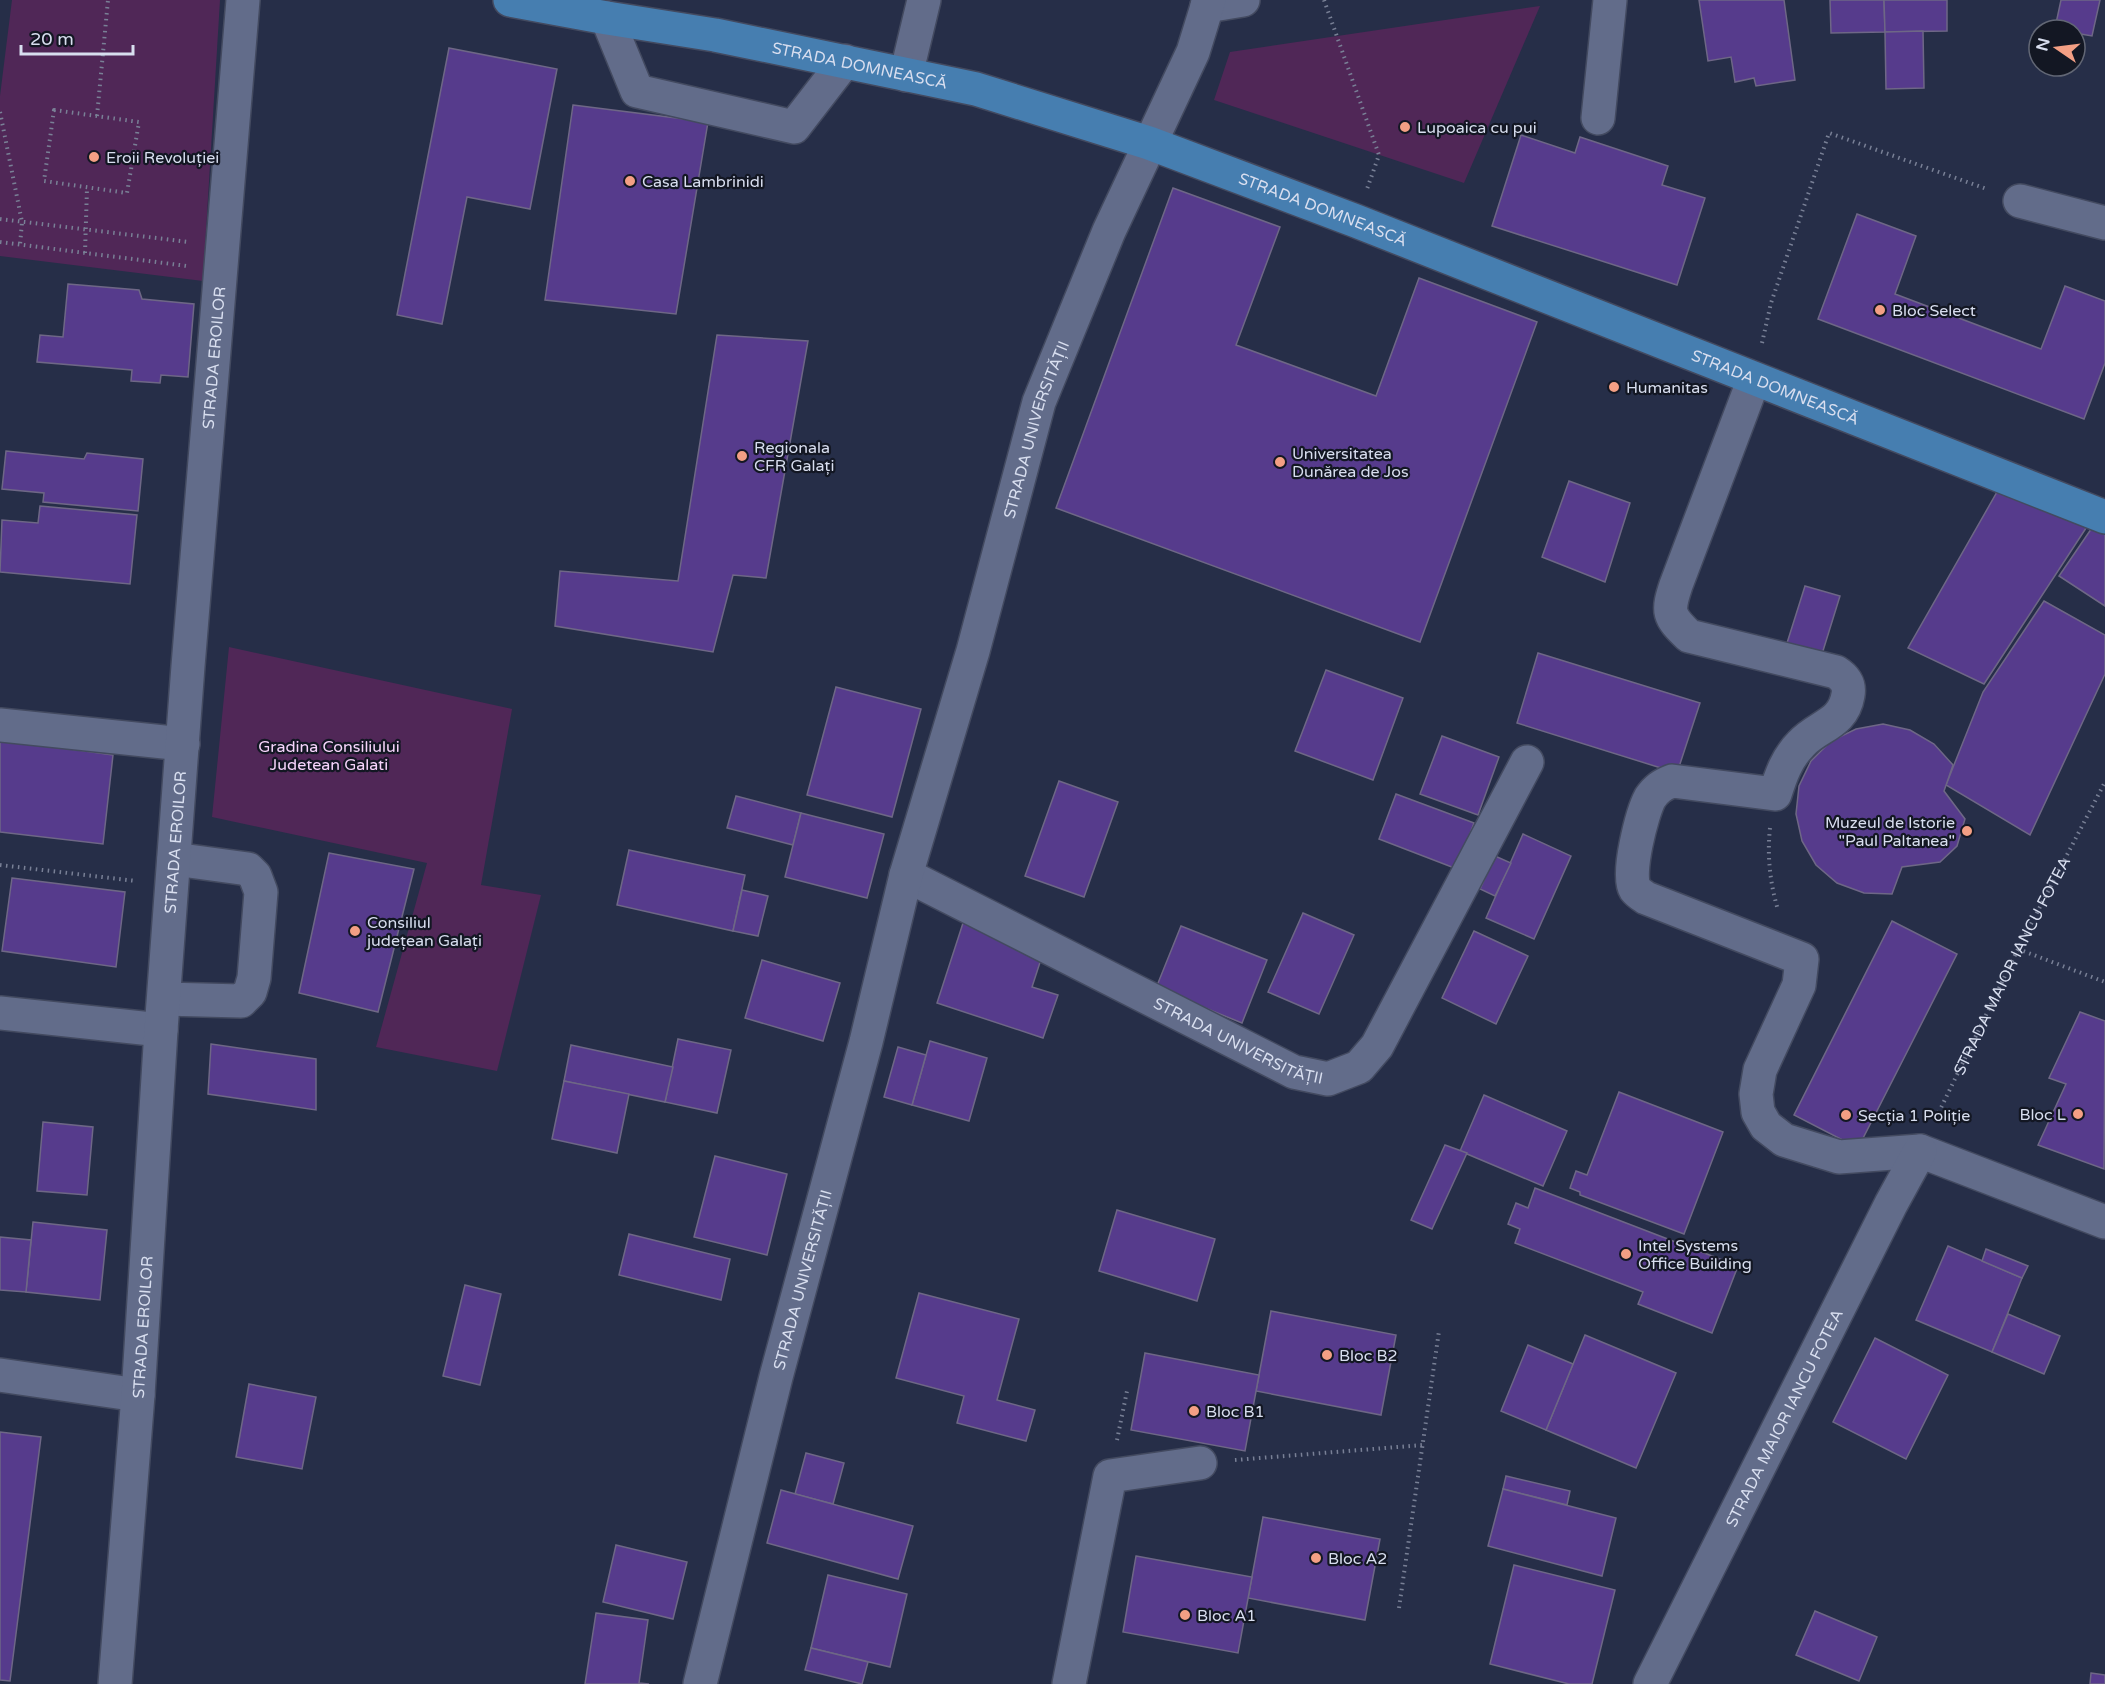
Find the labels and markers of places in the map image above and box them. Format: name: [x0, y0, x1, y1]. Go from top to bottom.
place label: Lupoaica cu pui: [1417, 118, 1537, 138]
marker: Lupoaica cu pui: [1398, 120, 1412, 134]
place label: Eroii Revoluției: [106, 148, 219, 168]
marker: Eroii Revoluției: [87, 150, 101, 164]
place label: Casa Lambrinidi: [642, 172, 764, 192]
marker: Casa Lambrinidi: [623, 174, 637, 188]
place label: Bloc Select: [1892, 301, 1976, 321]
marker: Bloc Select: [1873, 303, 1887, 317]
place label: Humanitas: [1626, 378, 1708, 398]
marker: Humanitas: [1607, 380, 1621, 394]
place label: Regionala CFR Galați: [754, 438, 834, 476]
place label: Universitatea Dunărea de Jos: [1292, 444, 1409, 482]
marker: Regionala CFR Galați: [735, 449, 749, 463]
marker: Universitatea Dunărea de Jos: [1273, 455, 1287, 469]
place label: Muzeul de Istorie "Paul Paltanea": [1825, 813, 1955, 851]
marker: Muzeul de Istorie "Paul Paltanea": [1960, 824, 1974, 838]
place label: Consiliul județean Galați: [366, 913, 482, 951]
marker: Consiliul județean Galați: [348, 924, 362, 938]
place label: Bloc L: [2019, 1105, 2066, 1125]
place label: Secția 1 Poliție: [1858, 1106, 1970, 1126]
marker: Bloc L: [2071, 1107, 2085, 1121]
marker: Secția 1 Poliție: [1839, 1108, 1853, 1122]
place label: Intel Systems Office Building: [1638, 1236, 1752, 1274]
marker: Intel Systems Office Building: [1619, 1247, 1633, 1261]
place label: Bloc B2: [1339, 1346, 1398, 1366]
marker: Bloc B2: [1320, 1348, 1334, 1362]
place label: Bloc B1: [1206, 1402, 1265, 1422]
marker: Bloc B1: [1187, 1404, 1201, 1418]
place label: Bloc A2: [1328, 1549, 1387, 1569]
marker: Bloc A2: [1309, 1551, 1323, 1565]
place label: Bloc A1: [1197, 1606, 1256, 1626]
marker: Bloc A1: [1178, 1608, 1192, 1622]

